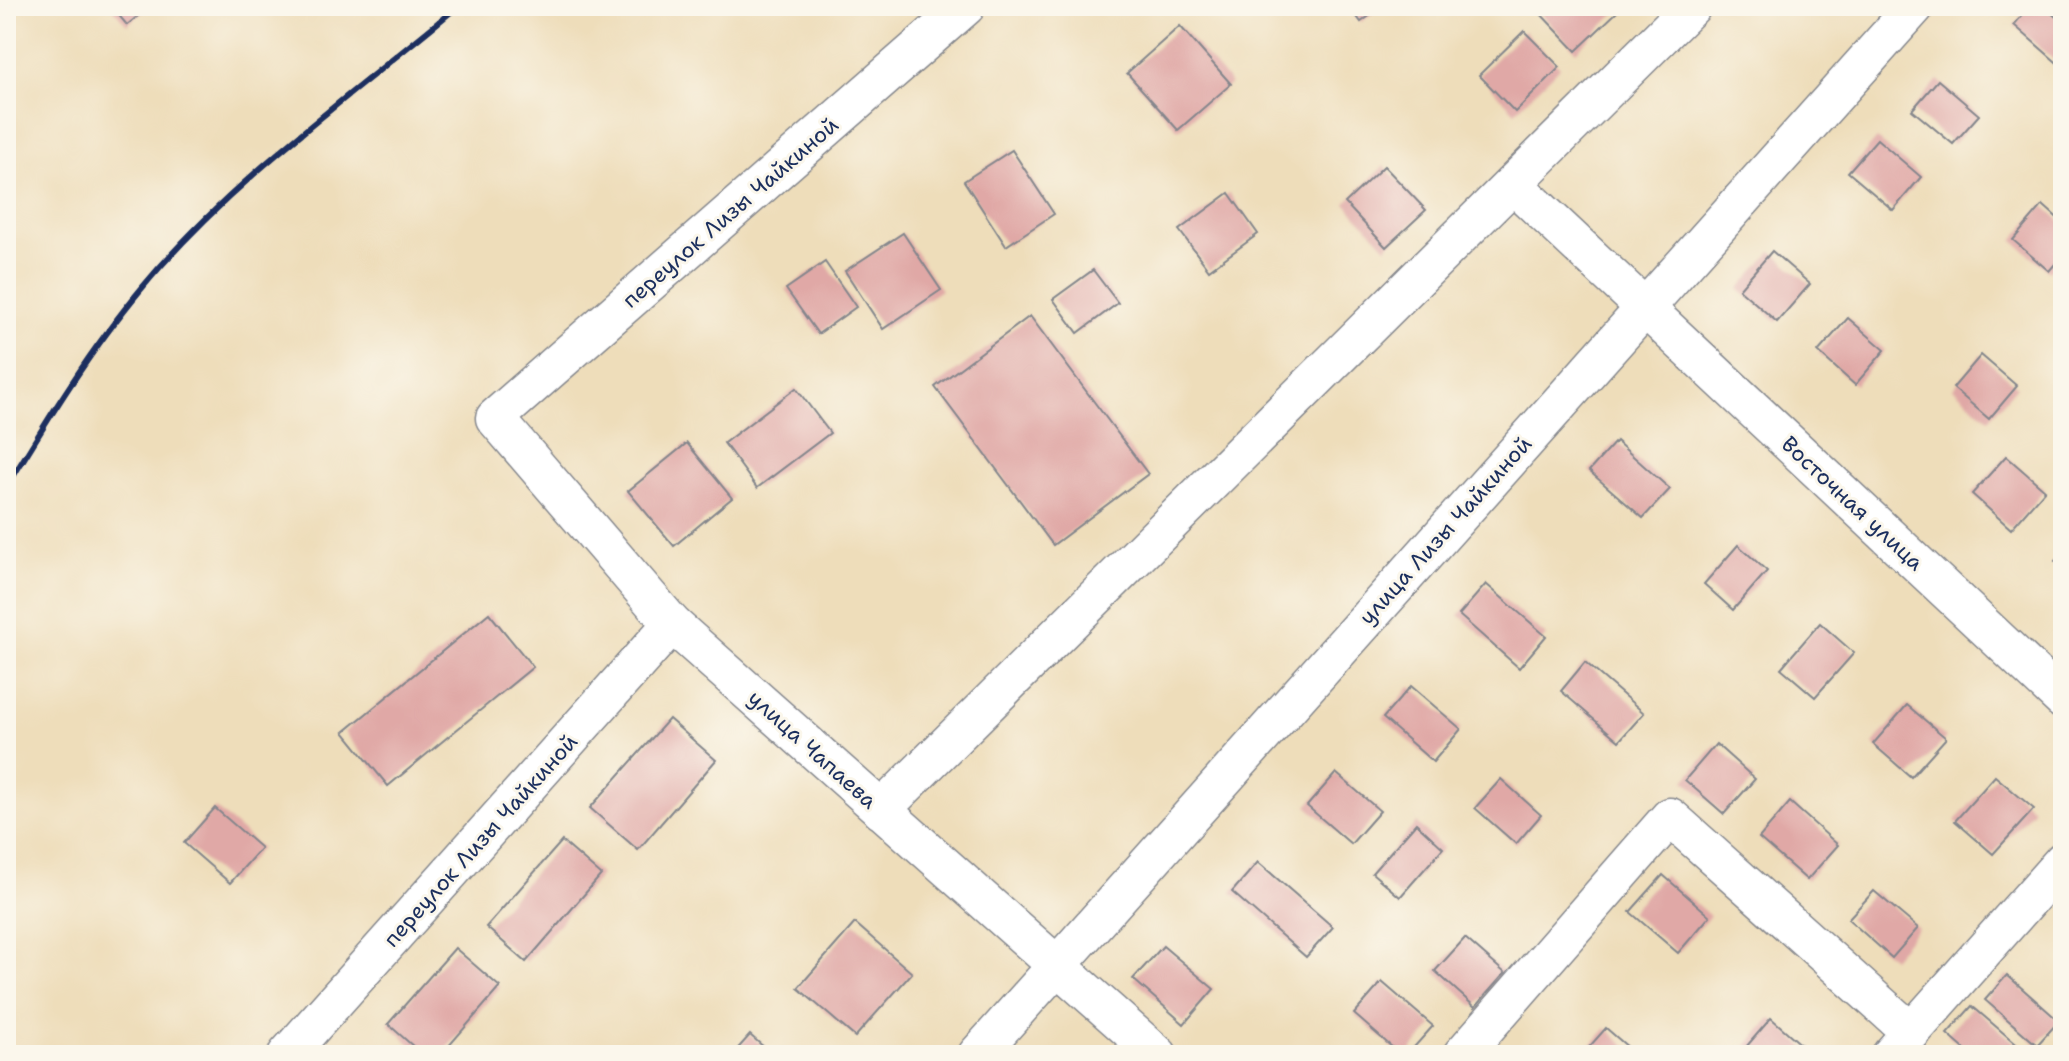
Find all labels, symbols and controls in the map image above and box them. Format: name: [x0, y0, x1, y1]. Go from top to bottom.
street label: переулок Лизы Чайкиной: [616, 110, 845, 314]
street label: улица Лизы Чайкиной: [1353, 430, 1538, 631]
street label: Восточная улица: [1775, 430, 1930, 577]
street label: улица Чапаева: [742, 684, 884, 815]
street label: переулок Лизы Чайкиной: [377, 728, 584, 953]

